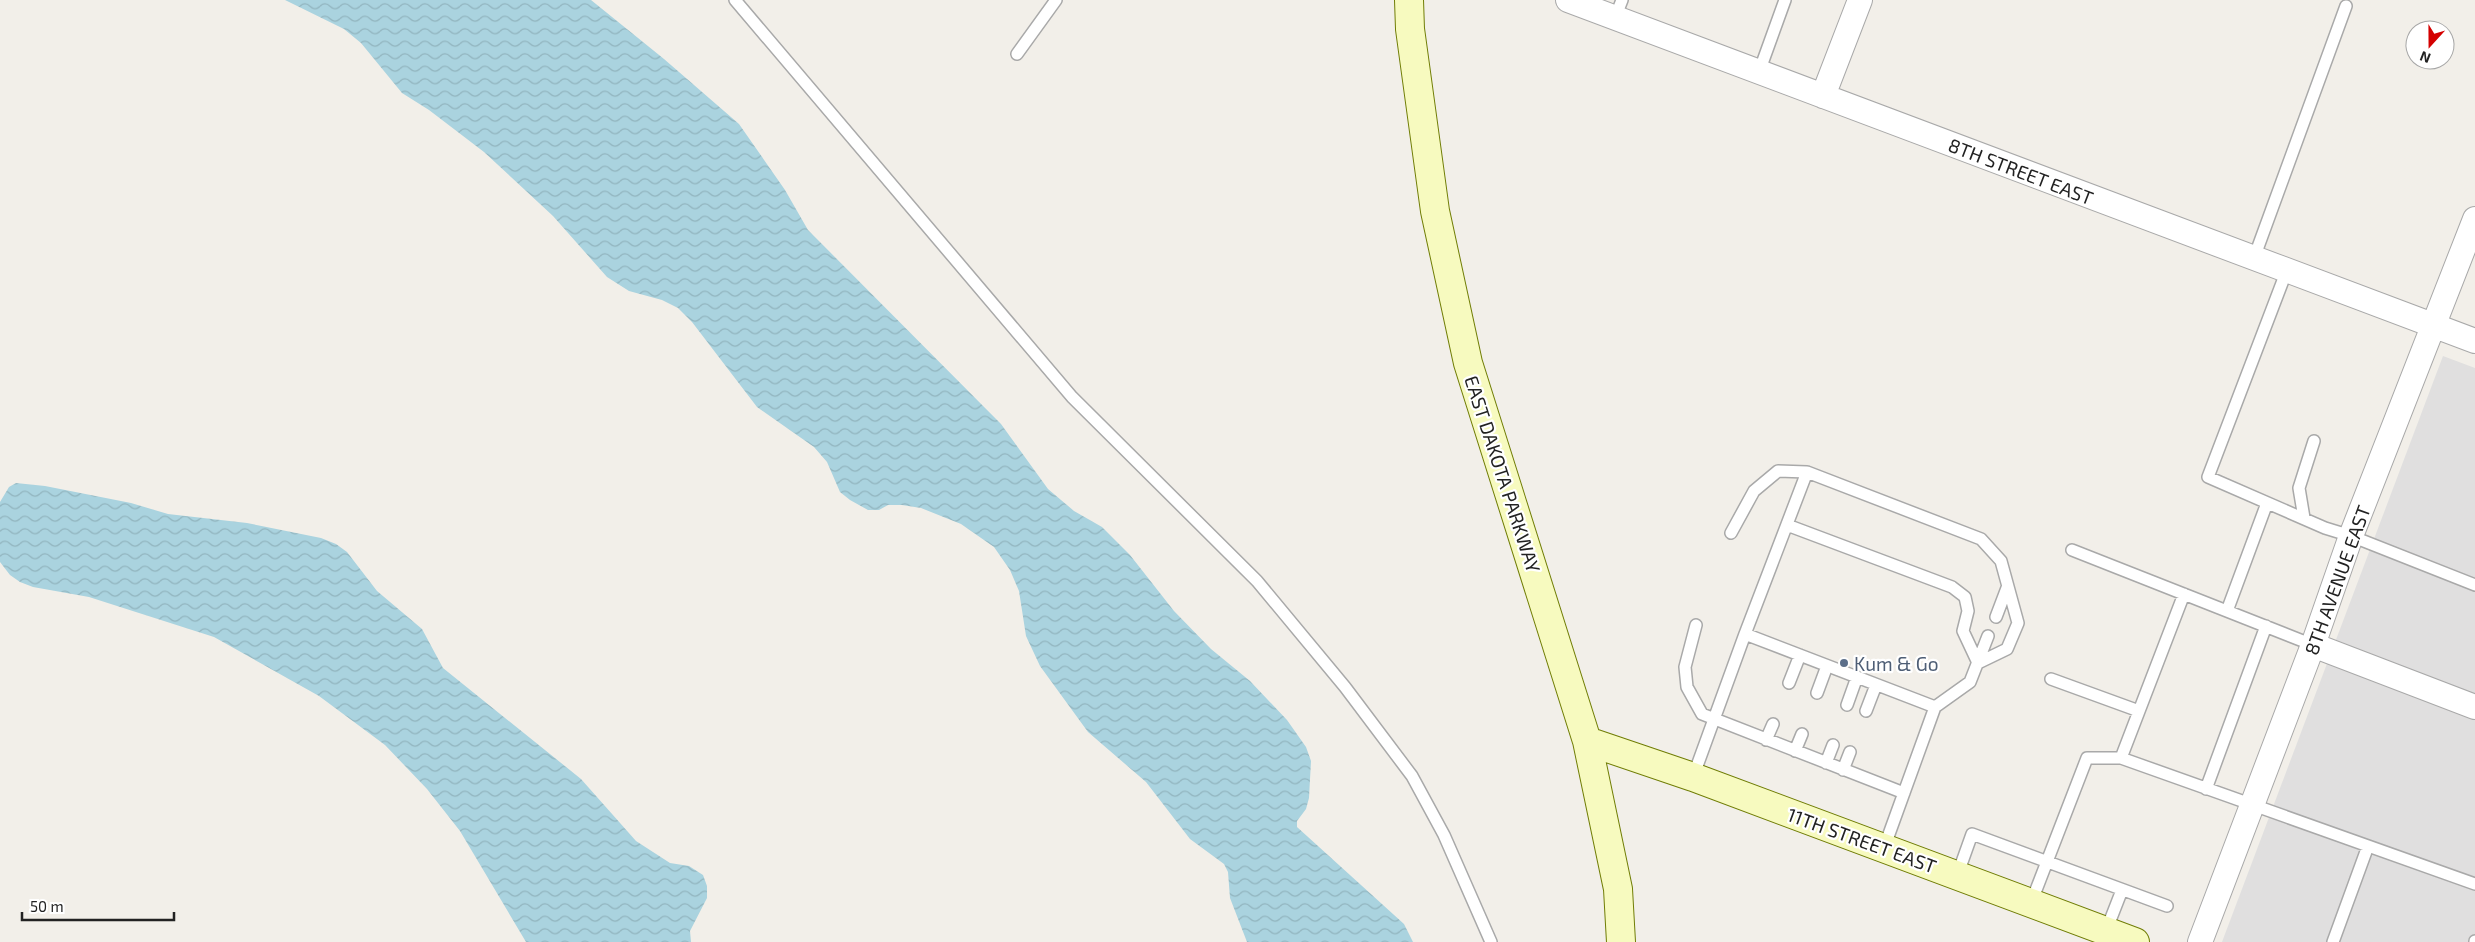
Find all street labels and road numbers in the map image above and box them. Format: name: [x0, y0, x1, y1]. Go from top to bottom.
street label: 8TH STREET EAST: [1945, 133, 2097, 209]
street label: EAST DAKOTA PARKWAY: [1460, 373, 1546, 575]
street label: 8TH AVENUE EAST: [2299, 502, 2375, 658]
street label: 11TH STREET EAST: [1784, 802, 1940, 878]

